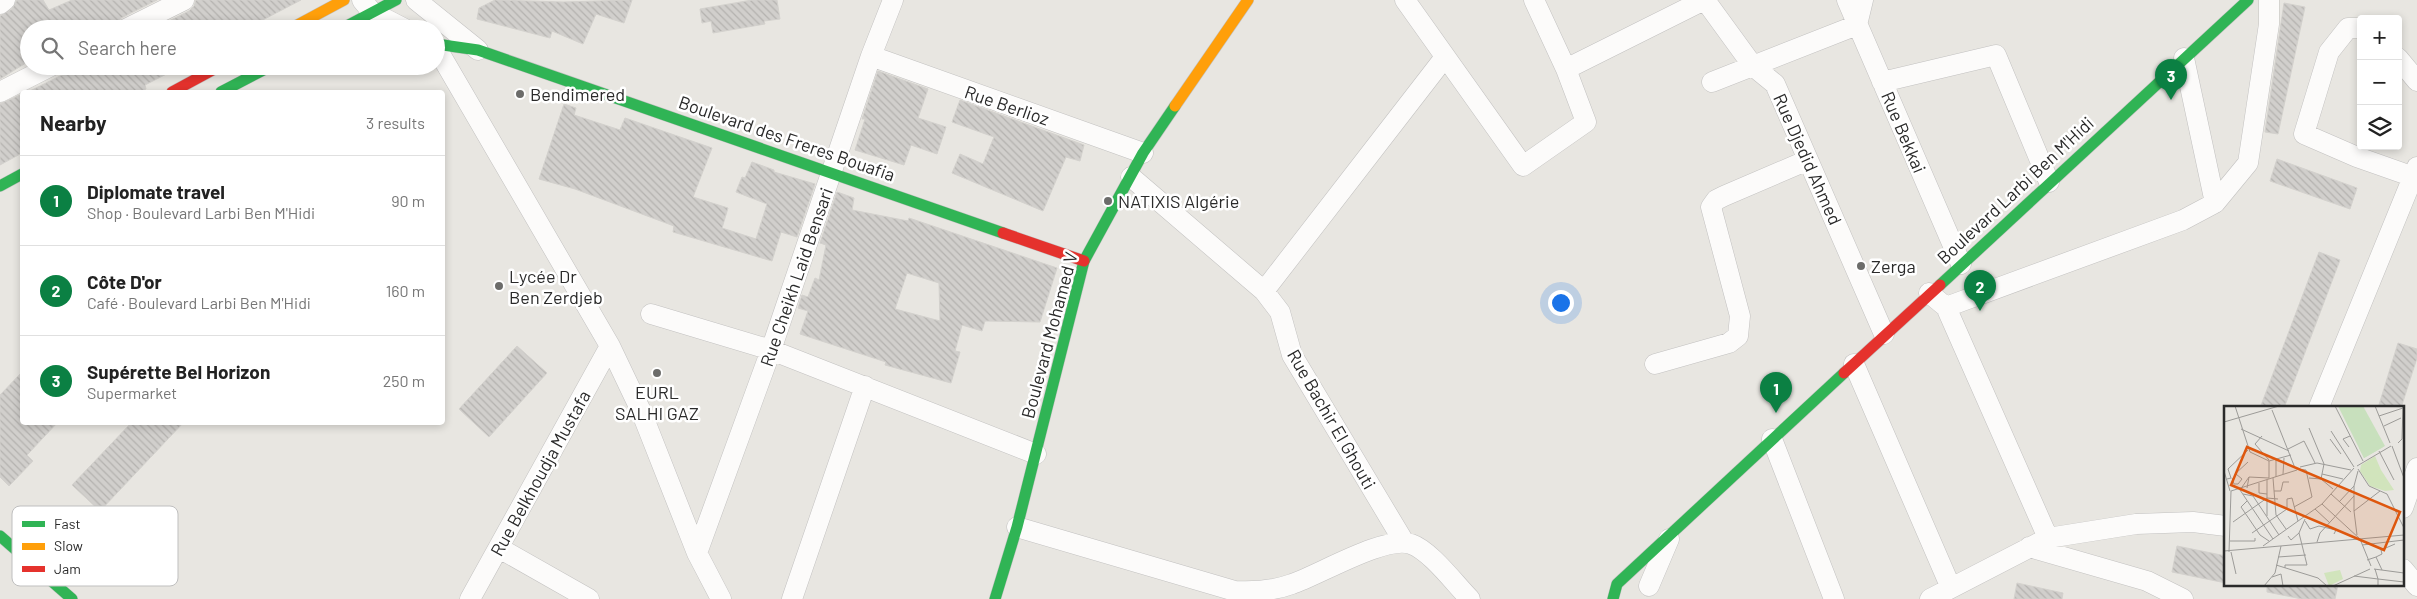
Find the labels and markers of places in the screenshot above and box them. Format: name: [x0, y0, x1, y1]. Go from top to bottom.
pin: 3: [2155, 59, 2187, 100]
place label: Bendimered: [530, 83, 625, 105]
marker: Bendimered: [514, 88, 526, 100]
place label: NATIXIS Algérie: [1118, 190, 1239, 212]
marker: NATIXIS Algérie: [1102, 195, 1114, 207]
place label: Zerga: [1871, 255, 1916, 277]
marker: Zerga: [1855, 260, 1867, 272]
place label: Lycée Dr Ben Zerdjeb: [509, 265, 603, 308]
pin: 2: [1964, 270, 1996, 311]
marker: Lycée Dr Ben Zerdjeb: [493, 280, 505, 292]
marker: EURL SALHI GAZ: [651, 367, 663, 379]
pin: 1: [1760, 372, 1792, 413]
place label: EURL SALHI GAZ: [615, 381, 699, 424]

